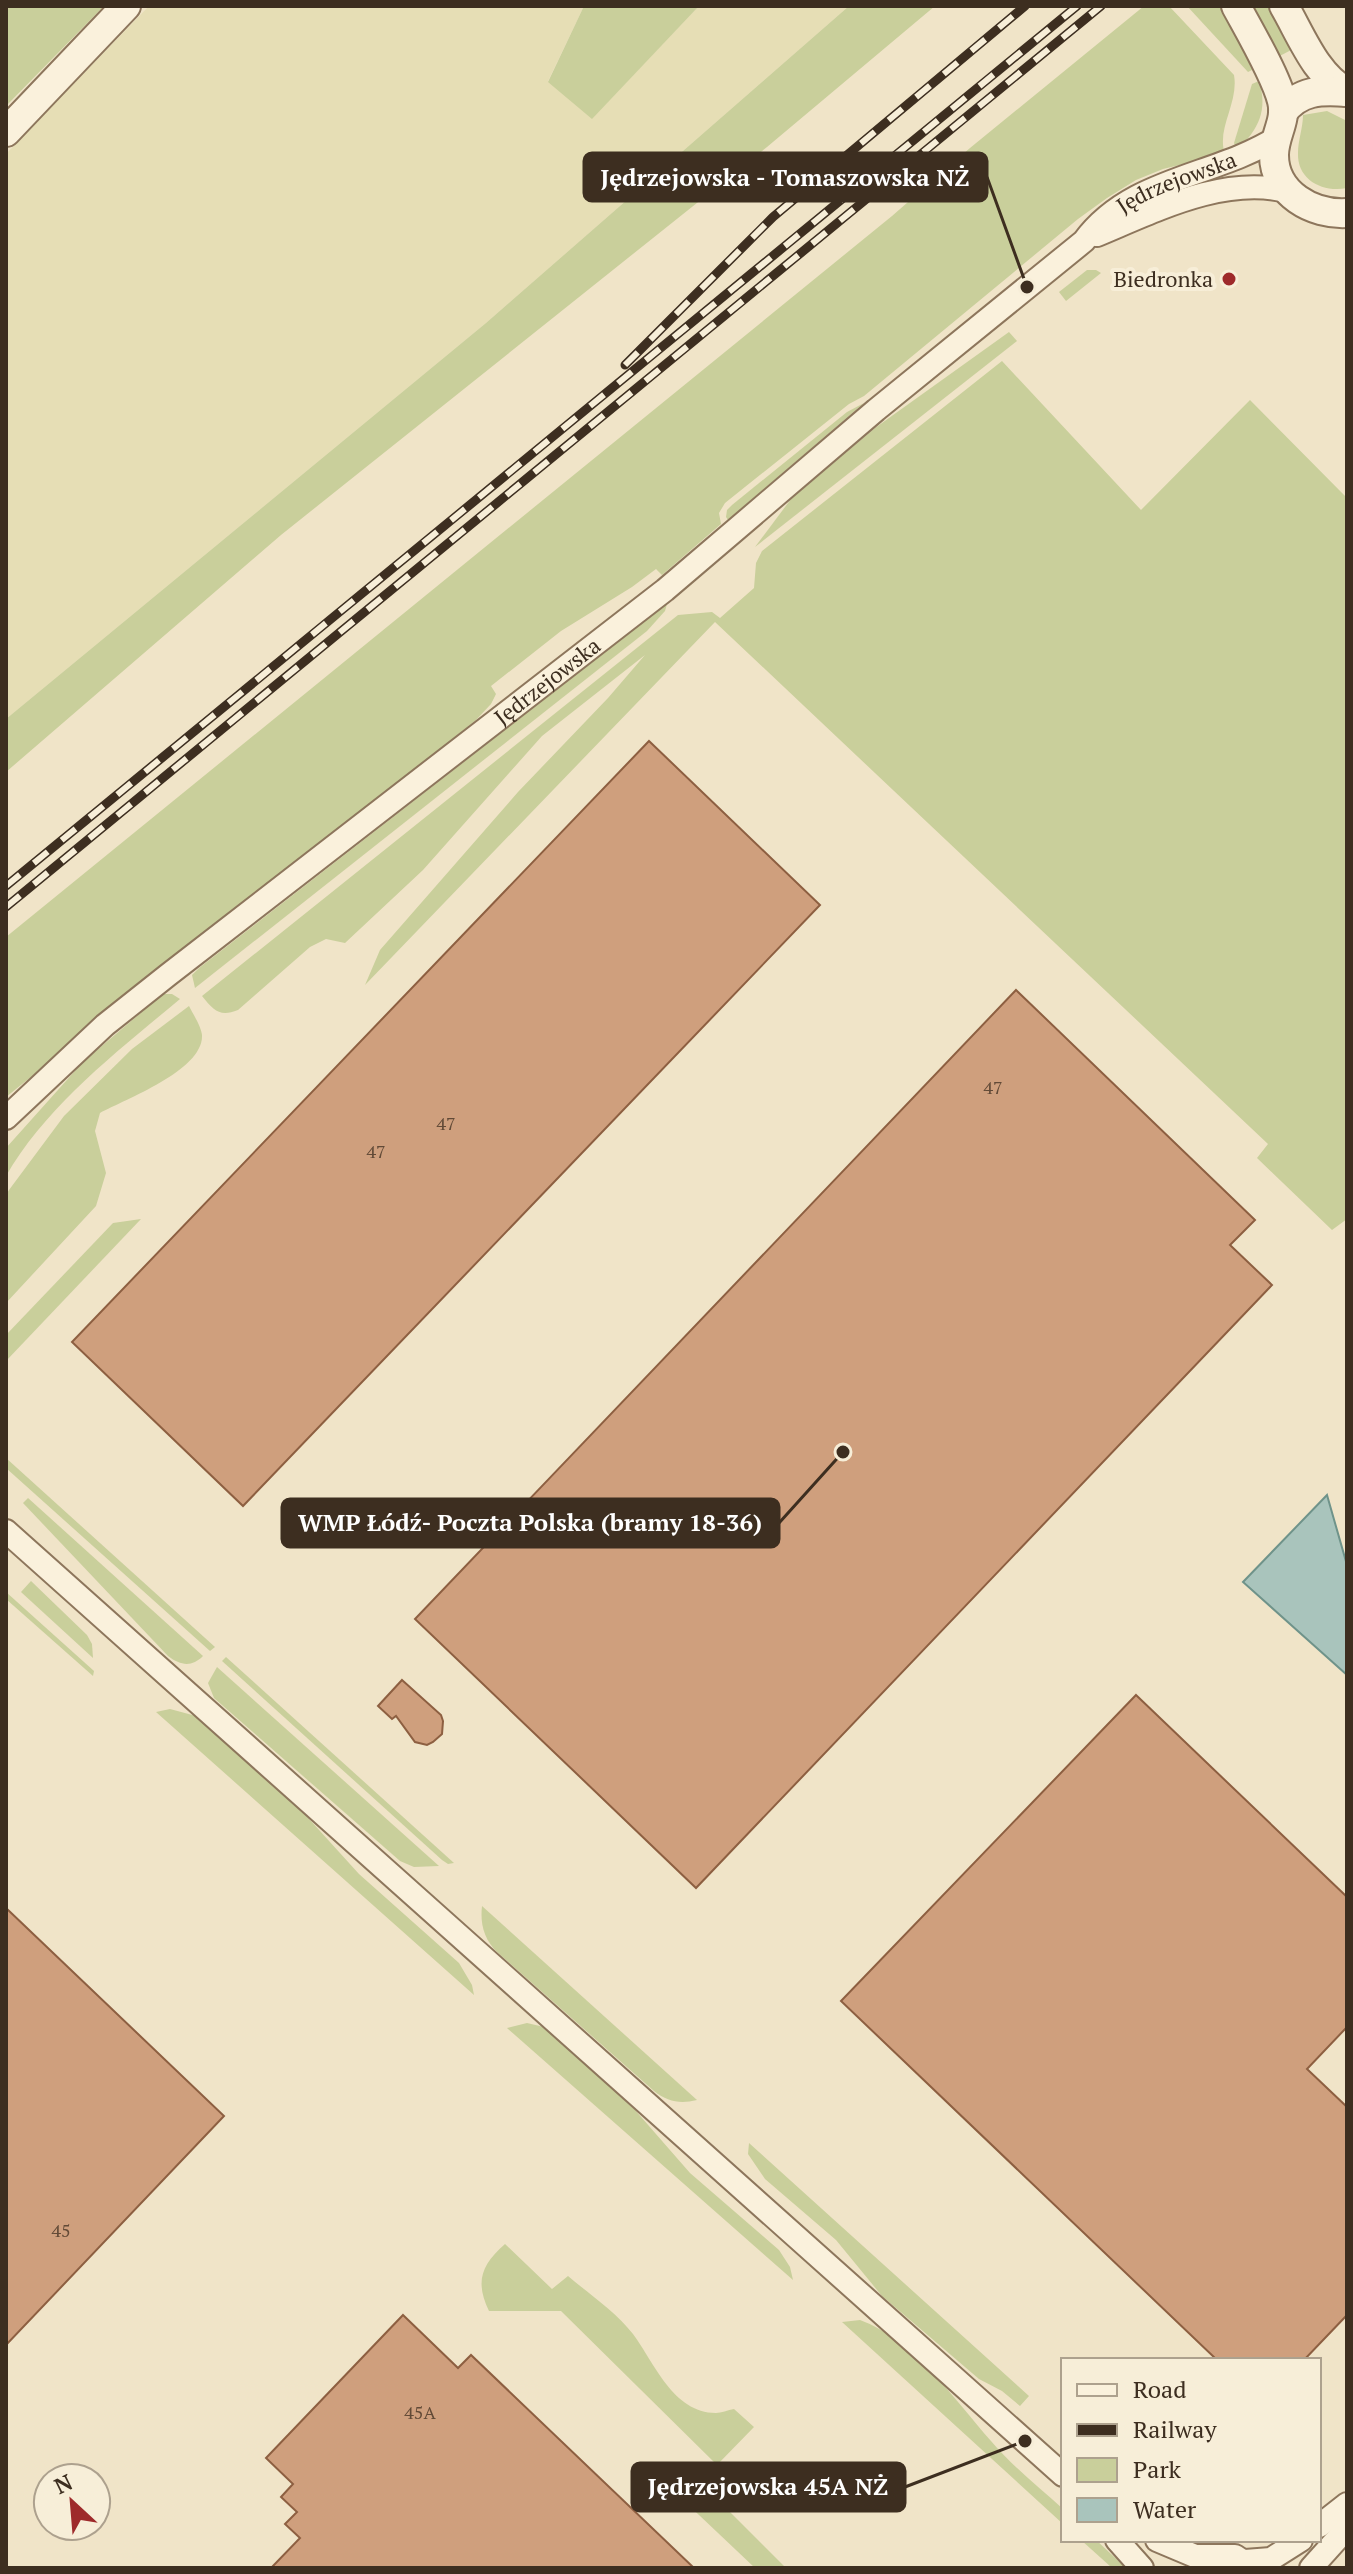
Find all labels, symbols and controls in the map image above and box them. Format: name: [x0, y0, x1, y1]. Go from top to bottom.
street label: Jędrzejowska: [1110, 144, 1240, 219]
callout: Jędrzejowska - Tomaszowska NŻ: [584, 153, 987, 201]
text: Jędrzejowska - Tomaszowska NŻ: [600, 161, 970, 193]
place label: Biedronka: [1113, 264, 1213, 293]
marker: Biedronka: [1220, 270, 1238, 288]
street label: Jędrzejowska: [488, 630, 606, 731]
house number: 47: [983, 1075, 1003, 1099]
house number: 47: [436, 1111, 456, 1135]
house number: 47: [366, 1139, 386, 1163]
callout: WMP Łódź- Poczta Polska (bramy 18-36): [282, 1499, 779, 1547]
text: WMP Łódź- Poczta Polska (bramy 18-36): [298, 1506, 762, 1538]
house number: 45: [51, 2218, 71, 2242]
legend: [1061, 2358, 1321, 2542]
text: Road: [1133, 2373, 1187, 2405]
house number: 45A: [404, 2400, 436, 2424]
text: Railway: [1133, 2413, 1217, 2445]
text: Park: [1133, 2453, 1182, 2485]
north arrow: [32, 2462, 112, 2542]
callout: Jędrzejowska 45A NŻ: [632, 2463, 905, 2511]
text: N: [49, 2467, 77, 2500]
text: Jędrzejowska 45A NŻ: [648, 2470, 888, 2502]
text: Water: [1133, 2493, 1197, 2525]

